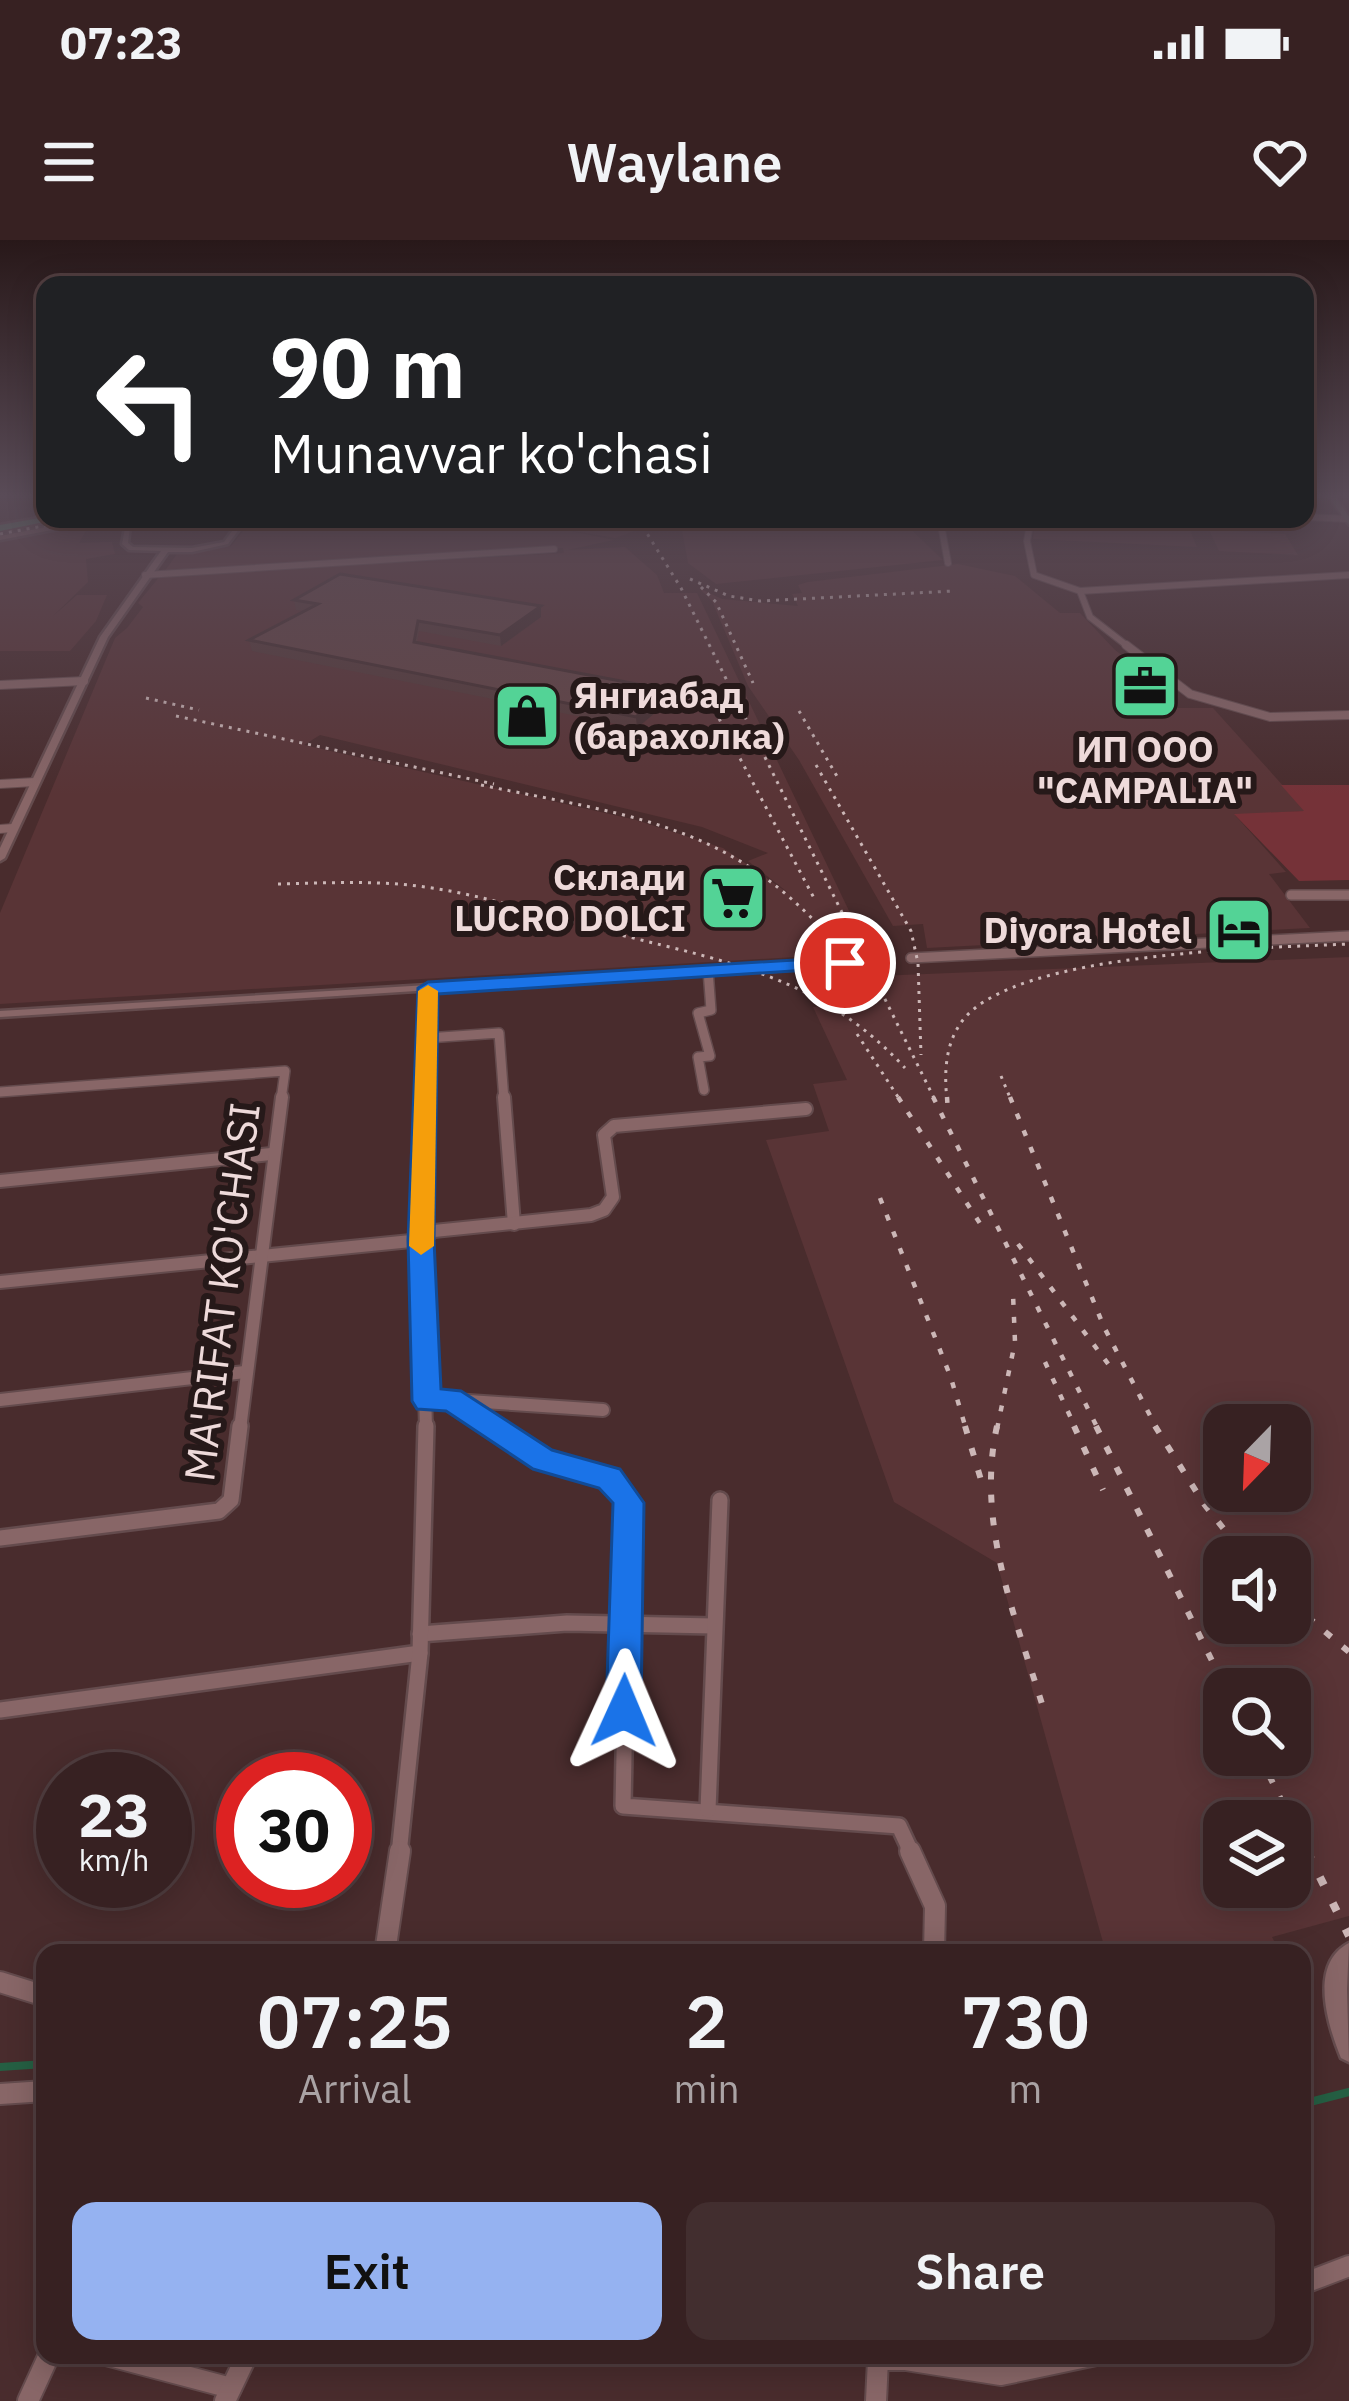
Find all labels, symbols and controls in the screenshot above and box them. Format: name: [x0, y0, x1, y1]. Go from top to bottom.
text: 07:23: [60, 13, 183, 71]
text: Waylane: [567, 127, 782, 197]
icon: menu: [36, 129, 102, 195]
icon: heart: [1247, 129, 1313, 195]
text: 90 m: [270, 312, 466, 421]
icon: left: [72, 324, 228, 480]
text: Munavvar ko'chasi: [270, 418, 713, 488]
office icon: ИП ООО "CAMPALIA": [1110, 651, 1180, 721]
place label: Янгиабад (барахолка): [574, 671, 785, 759]
shop icon: Янгиабад (барахолка): [492, 681, 562, 751]
place label: ИП ООО "CAMPALIA": [1037, 725, 1253, 813]
place label: Склади LUCRO DOLCI: [454, 853, 686, 941]
supermarket icon: Склади LUCRO DOLCI: [698, 863, 768, 933]
hotel icon: Diyora Hotel: [1204, 895, 1274, 965]
place label: Diyora Hotel: [983, 906, 1192, 953]
pin: [794, 912, 896, 1014]
icon: arrive: [812, 930, 878, 996]
street label: MA'RIFAT KO'CHASI: [171, 1099, 272, 1484]
north arrow: [1203, 1404, 1311, 1512]
map controls: [1203, 1404, 1311, 1908]
button: sound: [1203, 1536, 1311, 1644]
position arrow: [561, 1648, 687, 1774]
button: search: [1203, 1668, 1311, 1776]
speed limit sign: 30: [216, 1752, 372, 1908]
text: 23: [78, 1775, 150, 1854]
button: layers: [1203, 1800, 1311, 1908]
text: km/h: [79, 1840, 149, 1879]
text: 07:25: [257, 1974, 453, 2068]
text: 2: [685, 1974, 728, 2068]
text: 730: [960, 1974, 1090, 2068]
text: Arrival: [298, 2063, 412, 2114]
text: min: [674, 2063, 740, 2114]
text: m: [1008, 2063, 1042, 2114]
button: Exit: [72, 2202, 662, 2340]
button: Share: [686, 2202, 1275, 2340]

